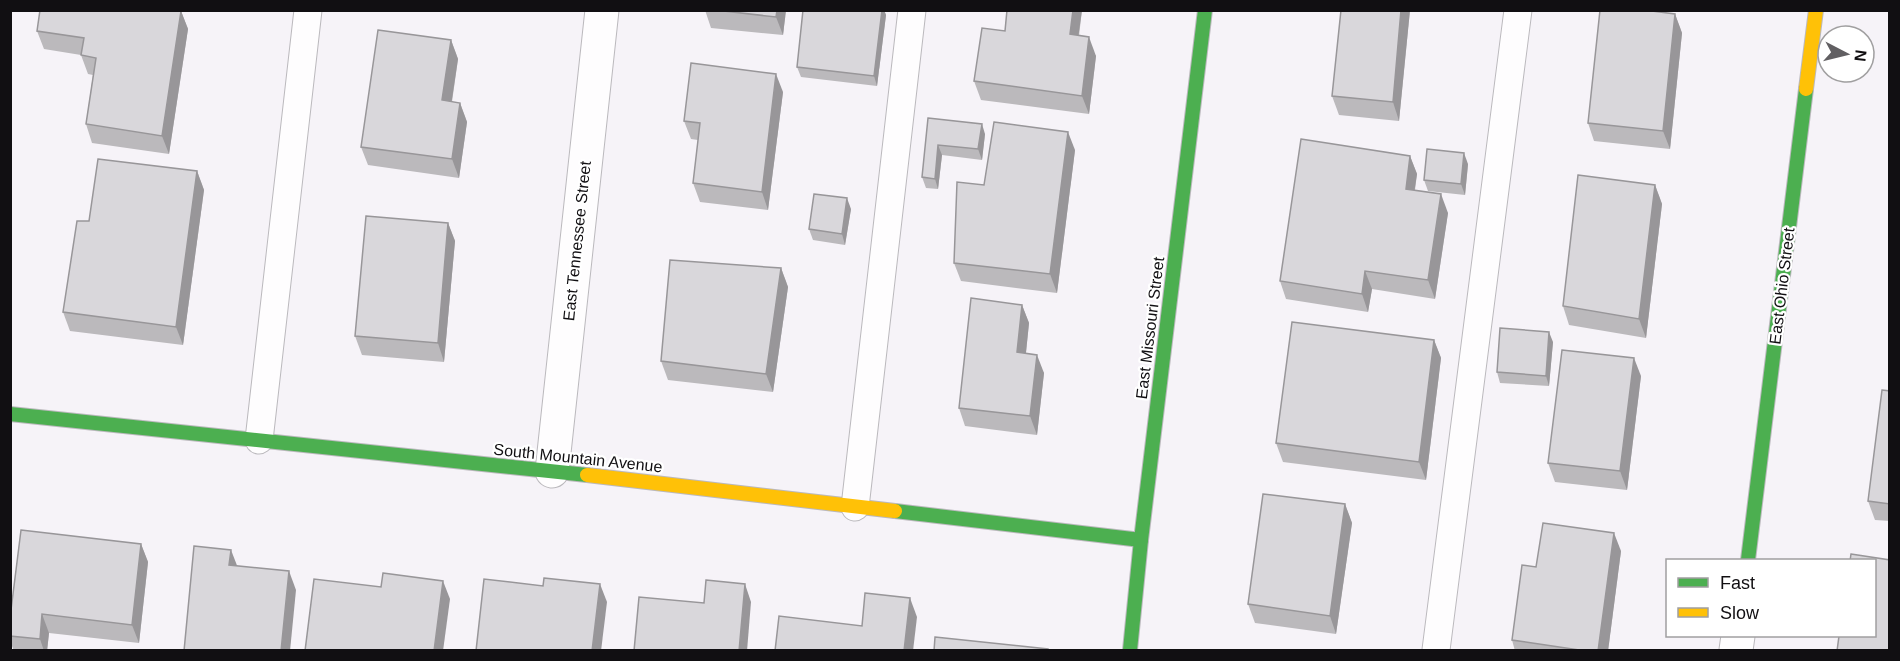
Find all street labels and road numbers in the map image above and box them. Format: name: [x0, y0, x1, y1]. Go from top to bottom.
street label: East Tennessee Street: [560, 160, 594, 322]
street label: East Ohio Street: [1766, 226, 1798, 345]
street label: East Missouri Street: [1133, 255, 1167, 400]
street label: South Mountain Avenue: [493, 441, 663, 475]

